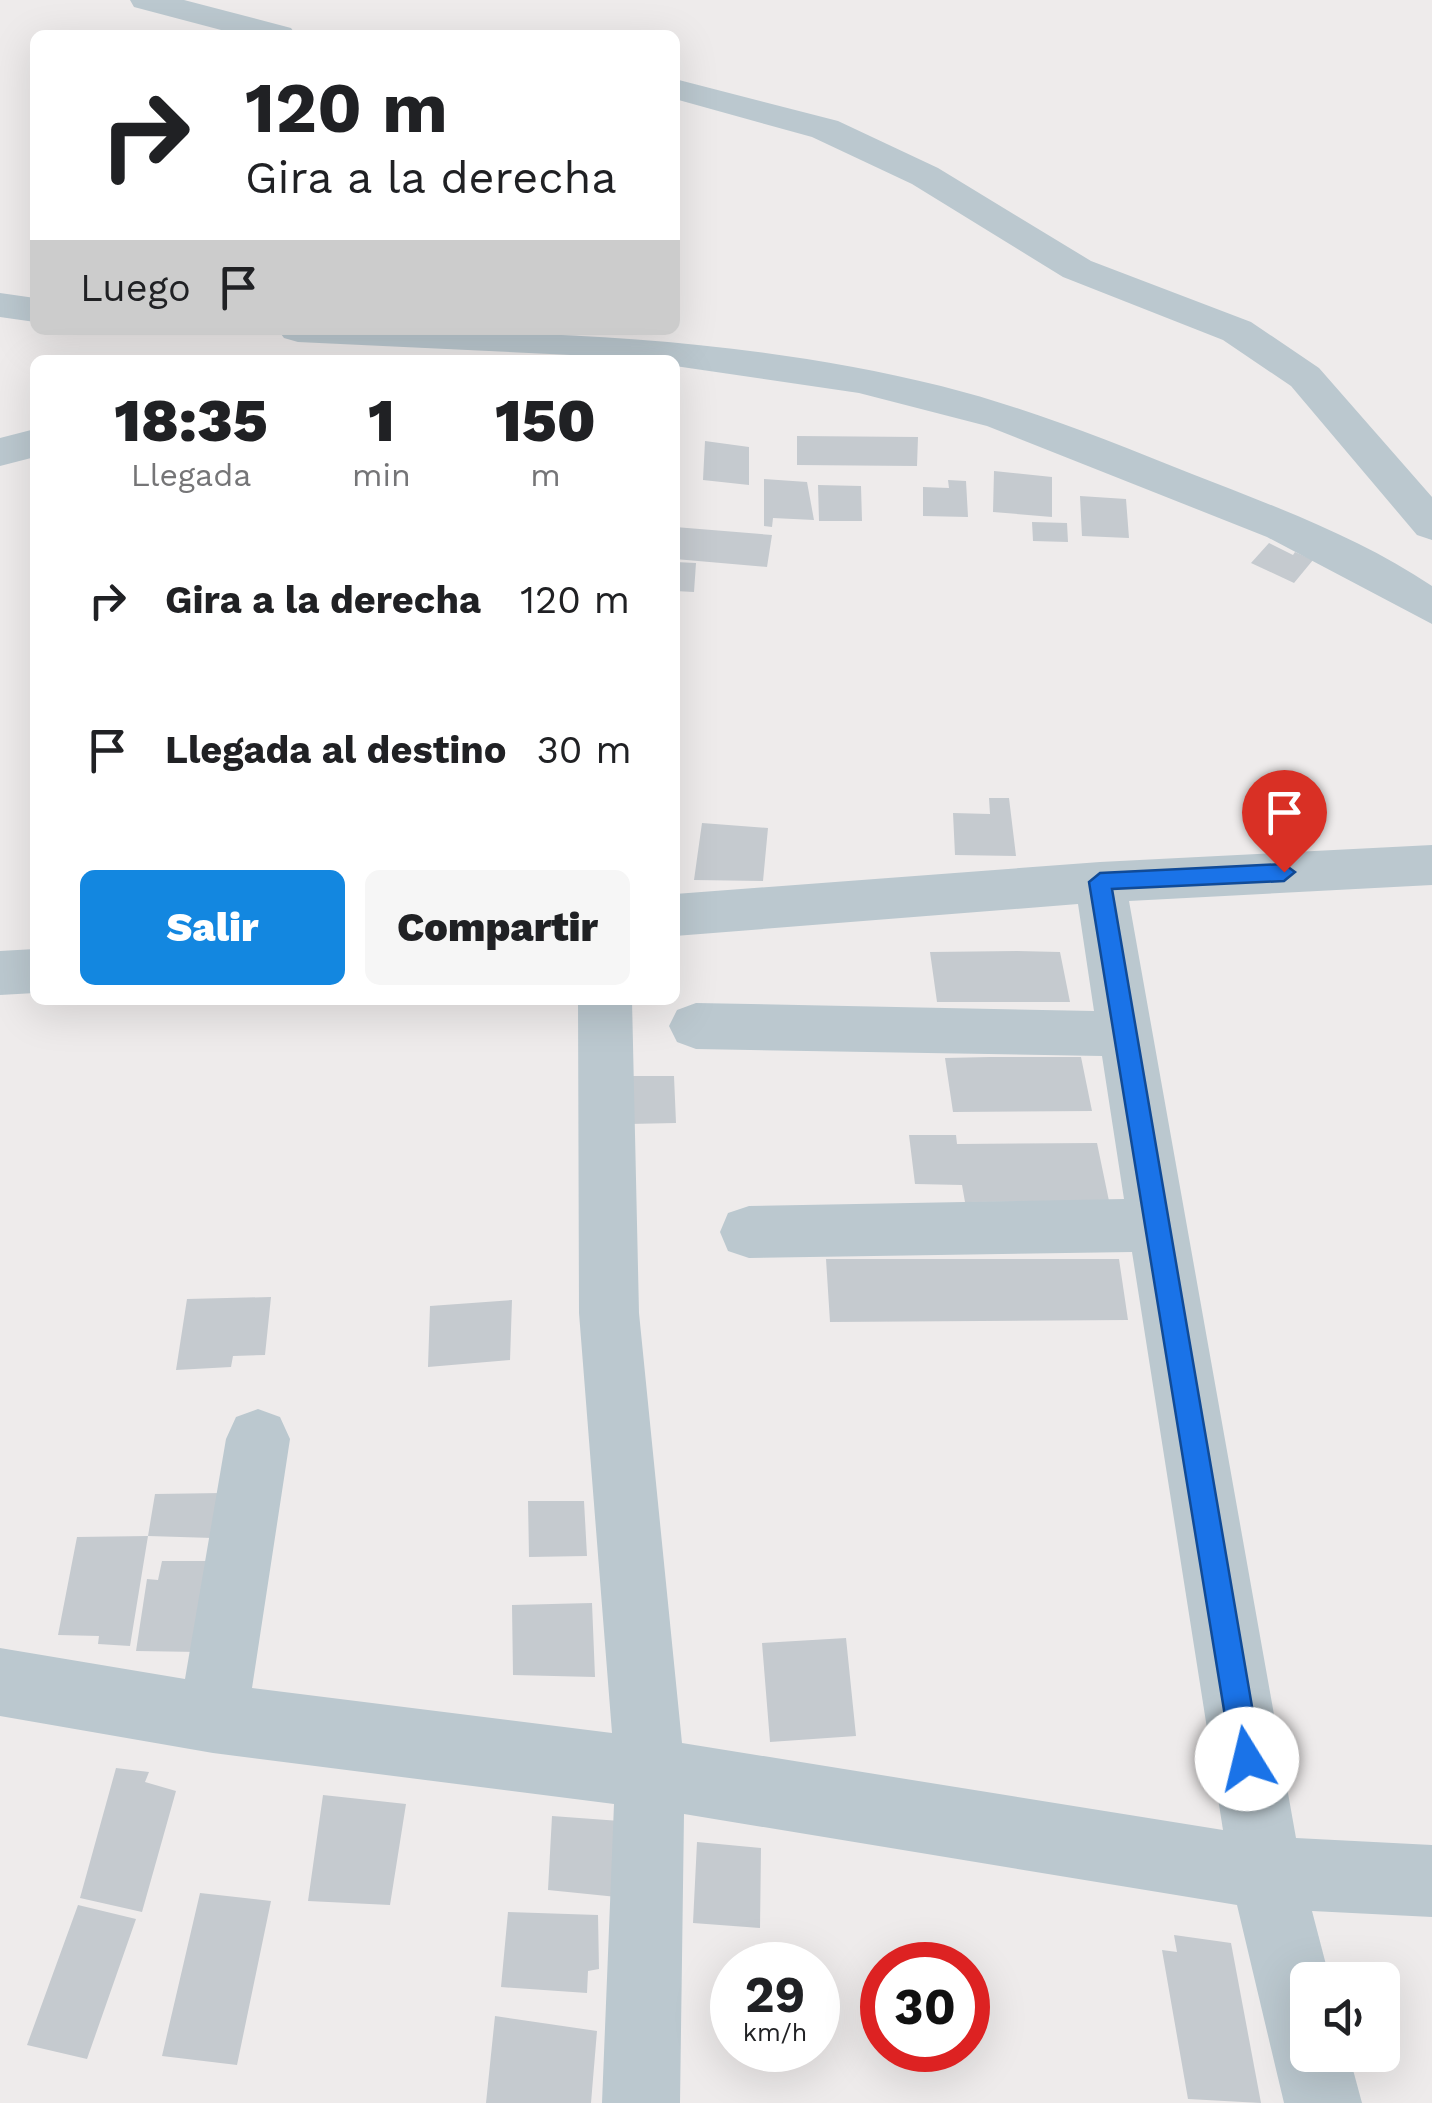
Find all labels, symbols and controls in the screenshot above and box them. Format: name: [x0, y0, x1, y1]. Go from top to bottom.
text: 120 m: [245, 67, 448, 149]
icon: right: [80, 70, 210, 200]
text: Gira a la derecha: [245, 151, 617, 204]
icon: arrive: [211, 260, 266, 315]
text: Luego: [80, 266, 191, 310]
text: 18:35: [114, 385, 268, 456]
text: 1: [368, 385, 395, 456]
text: 150: [495, 385, 596, 456]
text: Llegada: [131, 456, 251, 494]
text: min: [352, 456, 411, 494]
text: m: [530, 456, 561, 494]
icon: right: [80, 573, 135, 628]
text: Gira a la derecha: [165, 578, 481, 622]
text: 120 m: [520, 578, 630, 622]
icon: arrive: [80, 723, 135, 778]
text: Llegada al destino: [165, 728, 507, 772]
text: 30 m: [537, 728, 632, 772]
pin: [1242, 770, 1327, 873]
icon: arrive: [1257, 785, 1312, 840]
button: Salir: [80, 870, 345, 985]
button: Compartir: [365, 870, 630, 985]
position arrow: [1195, 1707, 1299, 1811]
speed limit sign: 30: [860, 1942, 990, 2072]
map controls: [1290, 1962, 1400, 2072]
button: sound: [1290, 1962, 1400, 2072]
text: 29: [745, 1965, 805, 2024]
text: km/h: [743, 2018, 807, 2047]

